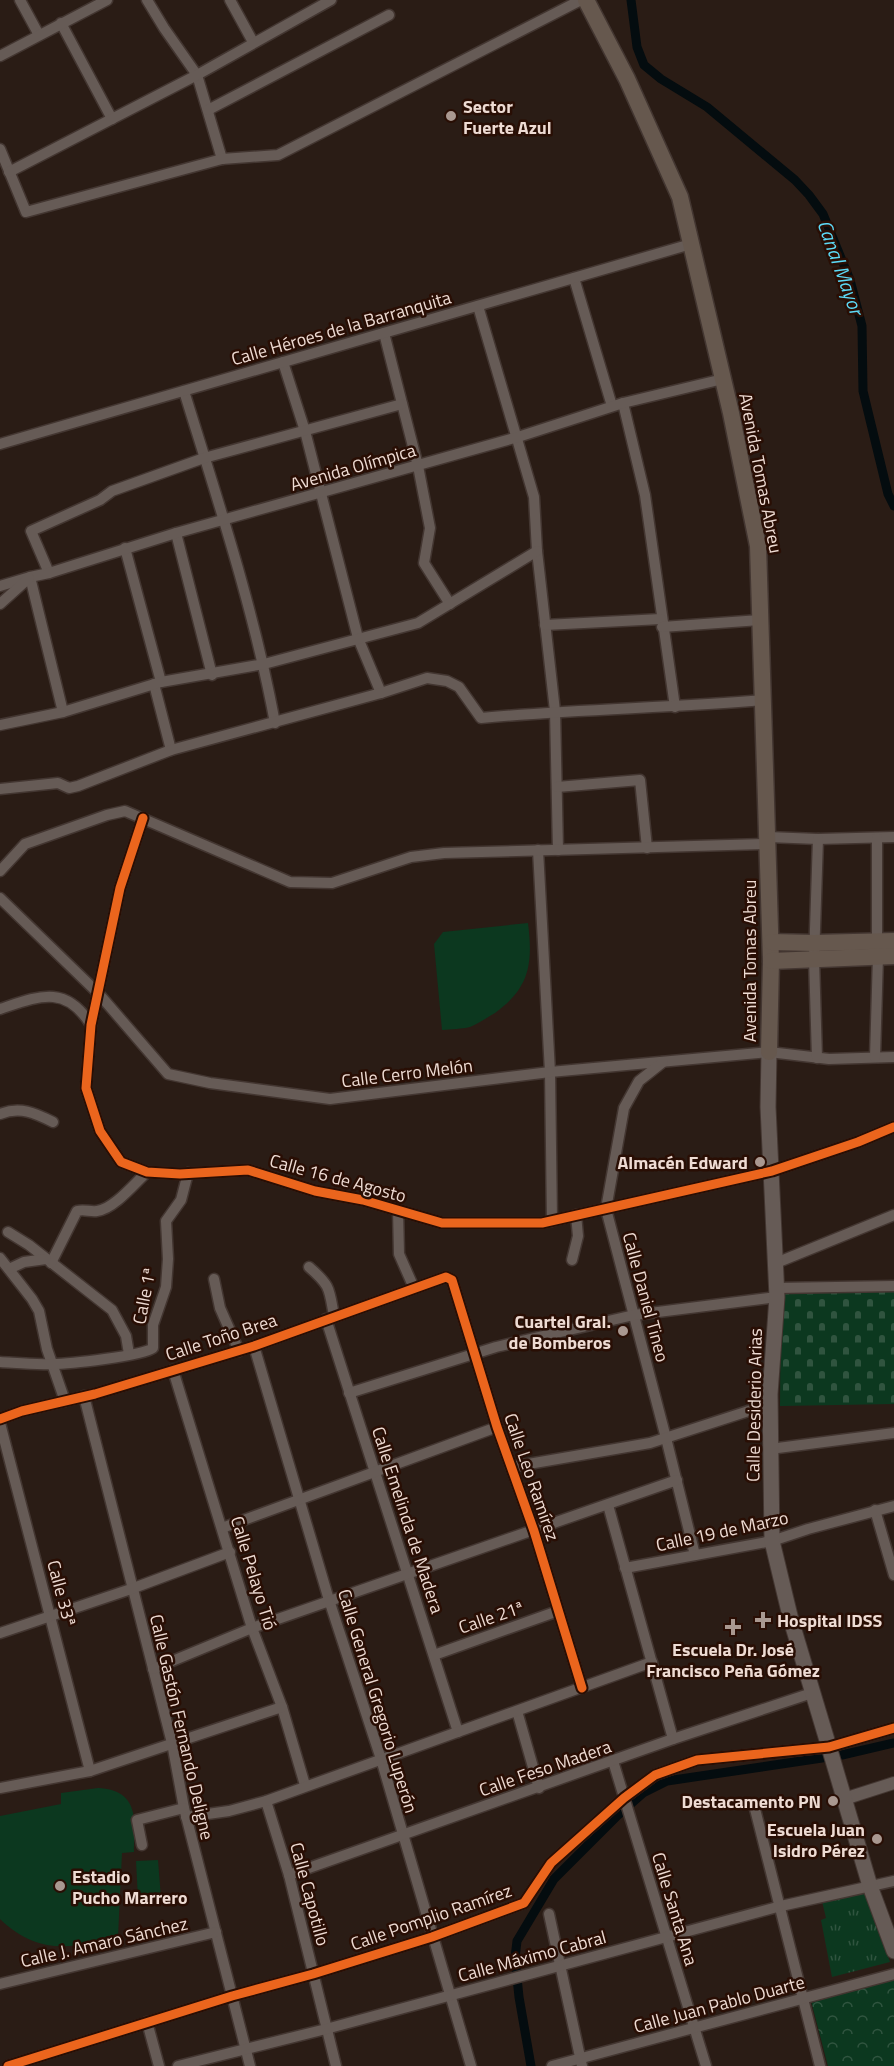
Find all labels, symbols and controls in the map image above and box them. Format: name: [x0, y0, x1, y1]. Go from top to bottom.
place label: Sector Fuerte Azul: [463, 93, 552, 141]
marker: Sector Fuerte Azul: [444, 109, 458, 123]
water label: Canal Mayor: [809, 215, 873, 321]
street label: Calle Héroes de la Barranquita: [228, 284, 454, 372]
street label: Avenida Tomas Abreu: [732, 391, 790, 555]
street label: Avenida Olímpica: [287, 436, 419, 498]
street label: Avenida Tomas Abreu: [736, 880, 763, 1042]
street label: Calle Cerro Melón: [340, 1052, 474, 1094]
street label: Calle 16 de Agosto: [267, 1147, 409, 1209]
place label: Almacén Edward: [618, 1149, 748, 1176]
marker: Almacén Edward: [753, 1155, 767, 1169]
street label: Calle Daniel Tineo: [616, 1229, 676, 1365]
street label: Calle 1ª: [125, 1265, 163, 1327]
street label: Calle Toño Brea: [162, 1306, 280, 1368]
place label: Cuartel Gral. de Bomberos: [509, 1308, 611, 1356]
marker: Cuartel Gral. de Bomberos: [616, 1324, 630, 1338]
street label: Calle Desiderio Arias: [739, 1328, 769, 1482]
street label: Calle Leo Ramírez: [497, 1409, 567, 1545]
street label: Calle Emelinda de Madera: [365, 1423, 451, 1617]
street label: Calle 19 de Marzo: [653, 1504, 791, 1558]
street label: Calle Pelayo Tió: [224, 1513, 284, 1633]
street label: Calle 33ª: [40, 1557, 84, 1629]
street label: Calle General Gregorio Luperón: [331, 1586, 425, 1816]
street label: Calle 21ª: [455, 1593, 527, 1641]
place label: Hospital IDSS: [777, 1607, 883, 1634]
marker: Hospital IDSS: [754, 1611, 772, 1629]
street label: Calle Gastón Fernando Deligne: [143, 1612, 221, 1842]
marker: Escuela Dr. José Francisco Peña Gómez: [724, 1618, 742, 1636]
place label: Escuela Dr. José Francisco Peña Gómez: [646, 1636, 820, 1684]
street label: Calle Feso Madera: [475, 1733, 615, 1803]
place label: Destacamento PN: [681, 1788, 821, 1815]
marker: Destacamento PN: [826, 1794, 840, 1808]
place label: Escuela Juan Isidro Pérez: [767, 1816, 865, 1864]
marker: Escuela Juan Isidro Pérez: [870, 1832, 884, 1846]
street label: Calle Capotillo: [283, 1839, 337, 1949]
street label: Calle Santa Ana: [645, 1849, 705, 1969]
place label: Estadio Pucho Marrero: [72, 1863, 188, 1911]
street label: Calle Pomplio Ramírez: [347, 1877, 515, 1957]
marker: Estadio Pucho Marrero: [53, 1879, 67, 1893]
street label: Calle J. Amaro Sánchez: [18, 1910, 190, 1974]
street label: Calle Máximo Cabral: [455, 1923, 609, 1989]
street label: Calle Juan Pablo Duarte: [630, 1968, 808, 2040]

